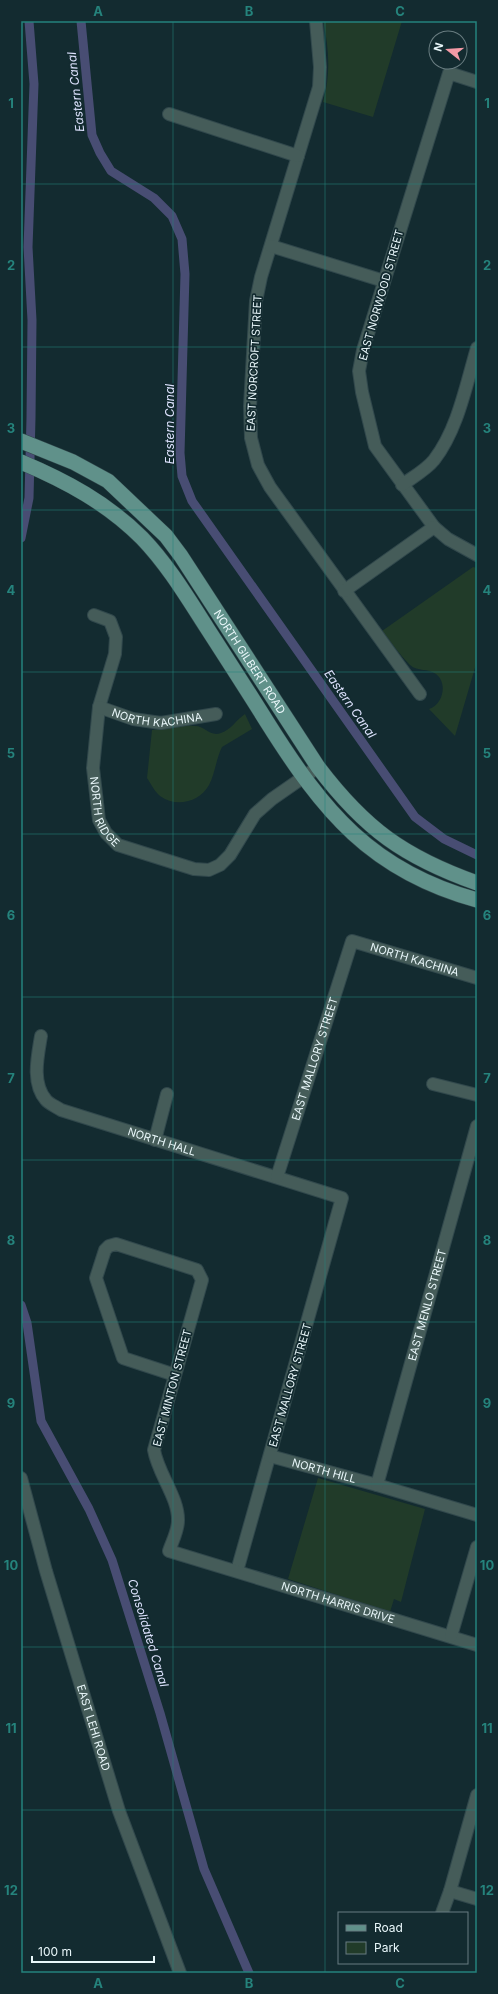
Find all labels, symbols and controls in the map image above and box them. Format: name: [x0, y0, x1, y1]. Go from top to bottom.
text: A: [93, 3, 103, 19]
text: B: [245, 3, 254, 19]
text: C: [395, 3, 405, 19]
north arrow: [428, 30, 468, 70]
text: N: [431, 41, 446, 53]
water label: Eastern Canal: [64, 51, 87, 133]
text: 1: [8, 95, 14, 111]
text: 1: [484, 95, 490, 111]
street label: EAST NORWOOD STREET: [356, 228, 406, 362]
text: 2: [7, 257, 15, 273]
text: 2: [483, 257, 491, 273]
street label: EAST NORCROFT STREET: [243, 294, 265, 432]
water label: Eastern Canal: [162, 384, 177, 464]
text: 3: [7, 420, 15, 436]
text: 3: [483, 420, 491, 436]
text: 4: [7, 582, 16, 598]
text: 4: [483, 582, 492, 598]
street label: NORTH GILBERT ROAD: [211, 607, 289, 717]
water label: Eastern Canal: [321, 667, 380, 741]
street label: NORTH KACHINA: [110, 705, 204, 730]
text: 5: [7, 745, 15, 761]
text: 5: [483, 745, 491, 761]
street label: NORTH RIDGE: [87, 776, 123, 850]
text: 6: [7, 907, 15, 923]
text: 6: [483, 907, 491, 923]
street label: NORTH KACHINA: [369, 940, 461, 979]
street label: EAST MALLORY STREET: [288, 995, 341, 1122]
text: 7: [7, 1070, 15, 1086]
text: 7: [483, 1070, 491, 1086]
street label: NORTH HALL: [126, 1124, 197, 1159]
text: 8: [7, 1232, 15, 1248]
text: 8: [483, 1232, 491, 1248]
street label: EAST MENLO STREET: [405, 1247, 449, 1362]
street label: EAST MALLORY STREET: [266, 1321, 314, 1449]
street label: EAST MINTON STREET: [150, 1328, 194, 1448]
text: 9: [7, 1395, 15, 1411]
text: 9: [483, 1395, 491, 1411]
street label: NORTH HILL: [290, 1455, 358, 1486]
text: 10: [4, 1557, 18, 1573]
text: 10: [480, 1557, 494, 1573]
water label: Consolidated Canal: [125, 1577, 172, 1689]
street label: NORTH HARRIS DRIVE: [280, 1579, 396, 1626]
street label: EAST LEHI ROAD: [74, 1683, 113, 1772]
text: 11: [5, 1720, 17, 1736]
text: 11: [481, 1720, 493, 1736]
text: 12: [4, 1882, 18, 1898]
text: 12: [480, 1882, 494, 1898]
legend: [338, 1912, 468, 1964]
text: Road: [374, 1920, 403, 1935]
scale bar: [32, 1938, 154, 1964]
text: Park: [374, 1940, 400, 1955]
text: 100 m: [38, 1944, 72, 1959]
text: A: [93, 1975, 103, 1991]
text: B: [245, 1975, 254, 1991]
text: C: [395, 1975, 405, 1991]

